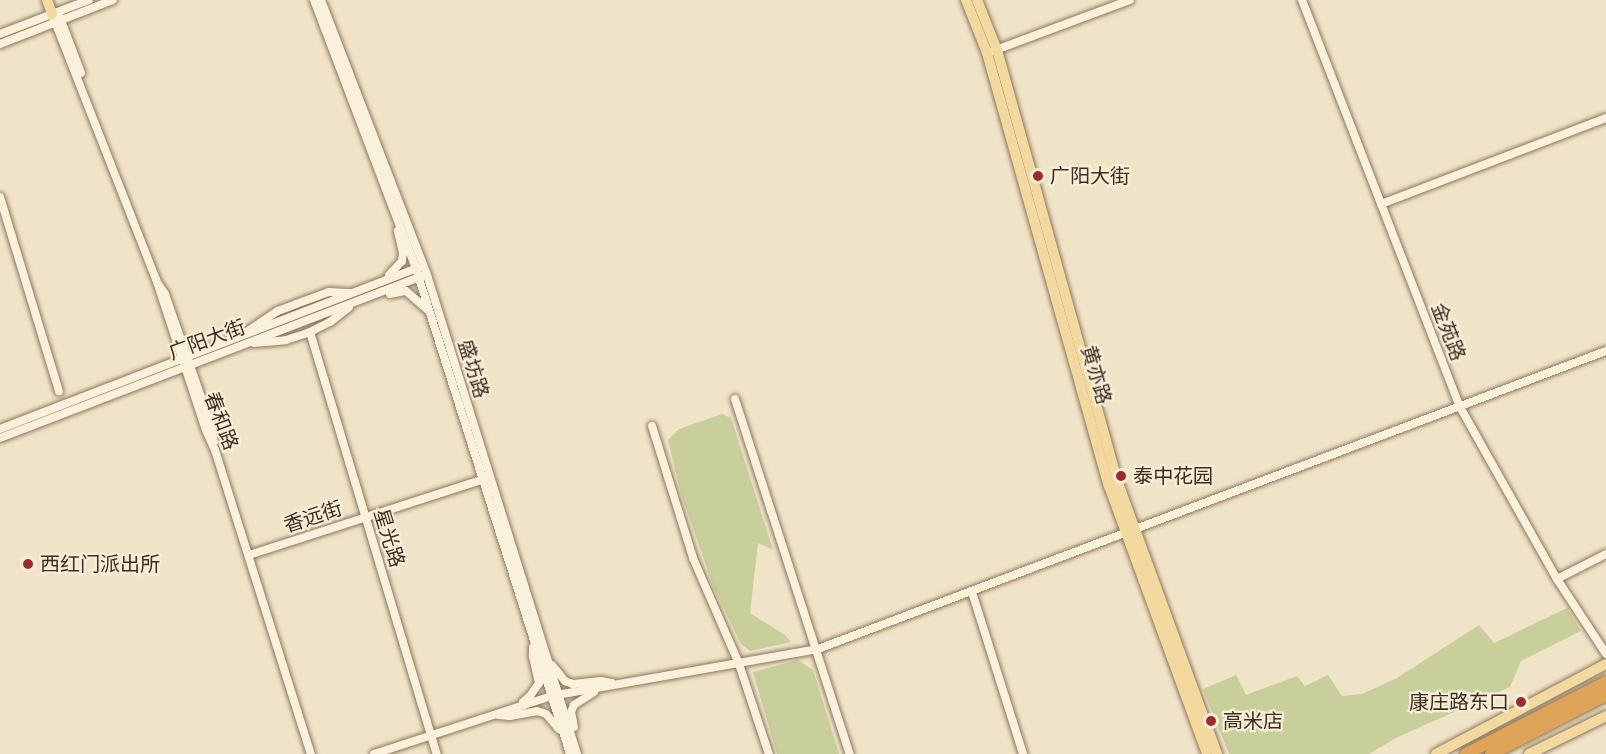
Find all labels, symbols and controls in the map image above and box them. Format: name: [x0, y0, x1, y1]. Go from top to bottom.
place label: 广阳大街: [1050, 164, 1130, 188]
marker: 广阳大街: [1031, 169, 1045, 183]
street label: 金苑路: [1426, 300, 1470, 364]
street label: 广阳大街: [165, 315, 249, 365]
street label: 盛坊路: [453, 337, 493, 401]
street label: 黄亦路: [1076, 343, 1116, 407]
street label: 春和路: [199, 389, 243, 453]
place label: 泰中花园: [1133, 464, 1213, 488]
marker: 泰中花园: [1114, 469, 1128, 483]
street label: 香远街: [281, 496, 345, 538]
street label: 星光路: [369, 506, 409, 570]
place label: 西红门派出所: [40, 552, 160, 576]
marker: 西红门派出所: [21, 557, 35, 571]
place label: 康庄路东口: [1409, 690, 1509, 714]
marker: 康庄路东口: [1514, 695, 1528, 709]
place label: 高米店: [1223, 709, 1283, 733]
marker: 高米店: [1204, 714, 1218, 728]

